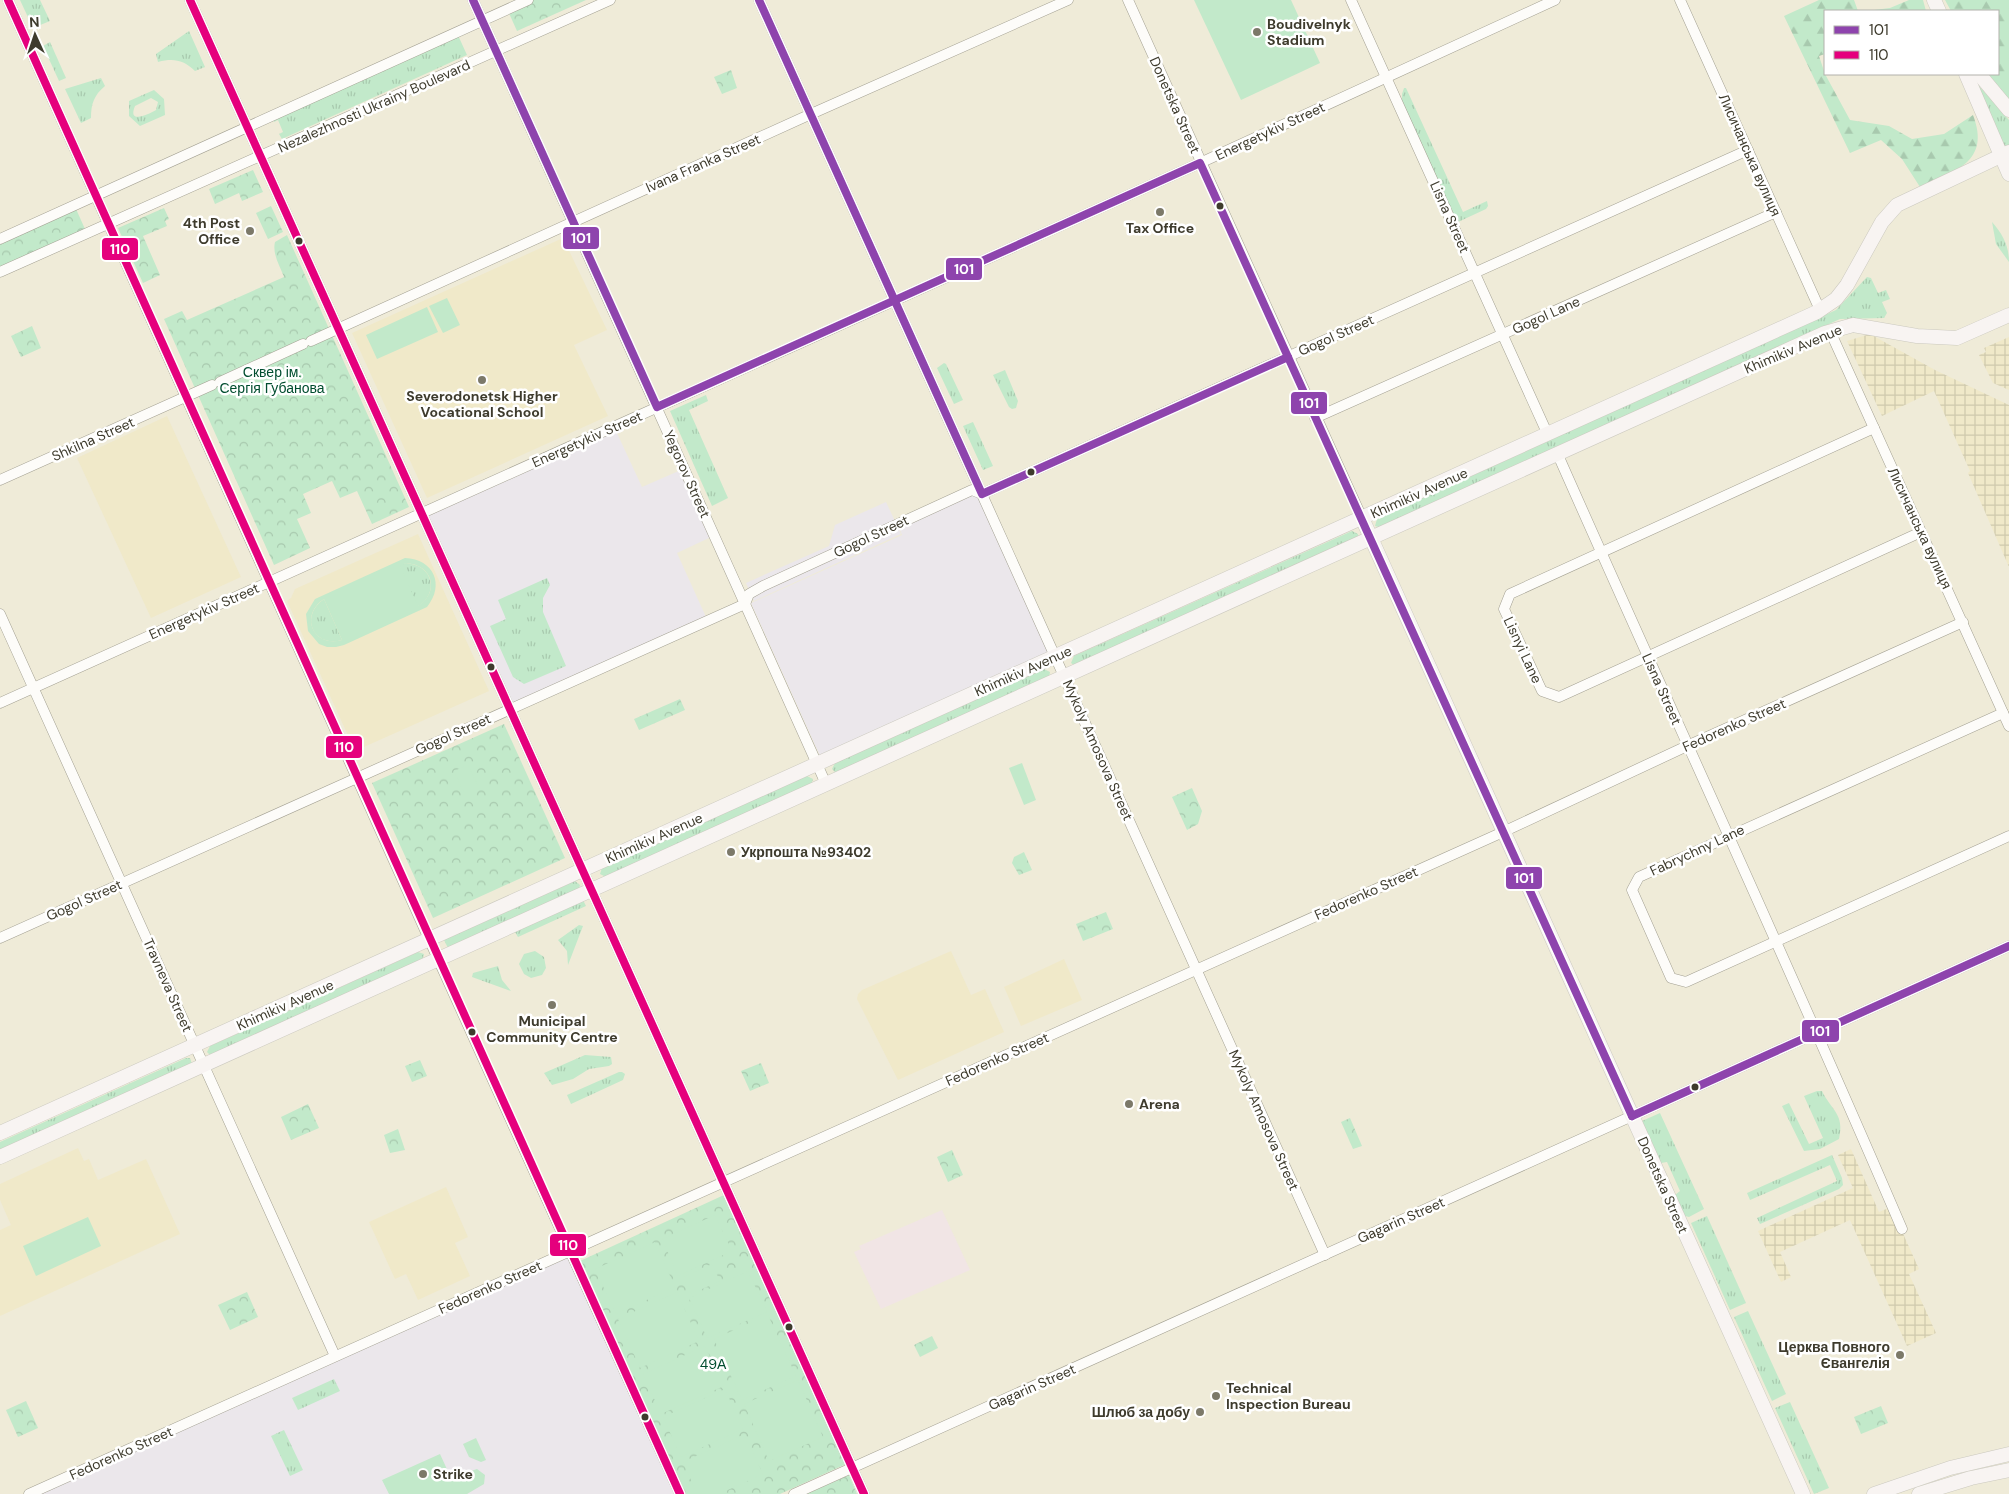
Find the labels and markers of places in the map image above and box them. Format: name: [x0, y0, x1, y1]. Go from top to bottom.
place label: Boudivelnyk Stadium: [1267, 15, 1351, 49]
marker: Boudivelnyk Stadium: [1251, 26, 1263, 38]
unlabelled marker: [1215, 201, 1225, 211]
marker: Tax Office: [1154, 206, 1166, 218]
place label: 4th Post Office: [183, 214, 240, 248]
place label: Tax Office: [1126, 219, 1194, 237]
marker: 4th Post Office: [244, 225, 256, 237]
unlabelled marker: [294, 236, 304, 246]
marker: Severodonetsk Higher Vocational School: [476, 374, 488, 386]
place label: Severodonetsk Higher Vocational School: [406, 387, 558, 421]
unlabelled marker: [1026, 467, 1036, 477]
unlabelled marker: [486, 662, 496, 672]
place label: Укрпошта №93402: [741, 843, 871, 861]
marker: Укрпошта №93402: [725, 846, 737, 858]
marker: Municipal Community Centre: [546, 999, 558, 1011]
place label: Municipal Community Centre: [486, 1012, 618, 1046]
unlabelled marker: [467, 1027, 477, 1037]
unlabelled marker: [1690, 1082, 1700, 1092]
place label: Arena: [1139, 1095, 1180, 1113]
marker: Arena: [1123, 1098, 1135, 1110]
unlabelled marker: [784, 1322, 794, 1332]
place label: Церква Повного Євангелія: [1778, 1338, 1890, 1372]
marker: Церква Повного Євангелія: [1894, 1349, 1906, 1361]
place label: Technical Inspection Bureau: [1226, 1379, 1351, 1413]
marker: Technical Inspection Bureau: [1210, 1390, 1222, 1402]
place label: Шлюб за добу: [1092, 1403, 1190, 1421]
marker: Шлюб за добу: [1194, 1406, 1206, 1418]
unlabelled marker: [640, 1412, 650, 1422]
place label: Strike: [433, 1465, 473, 1483]
marker: Strike: [417, 1468, 429, 1480]

